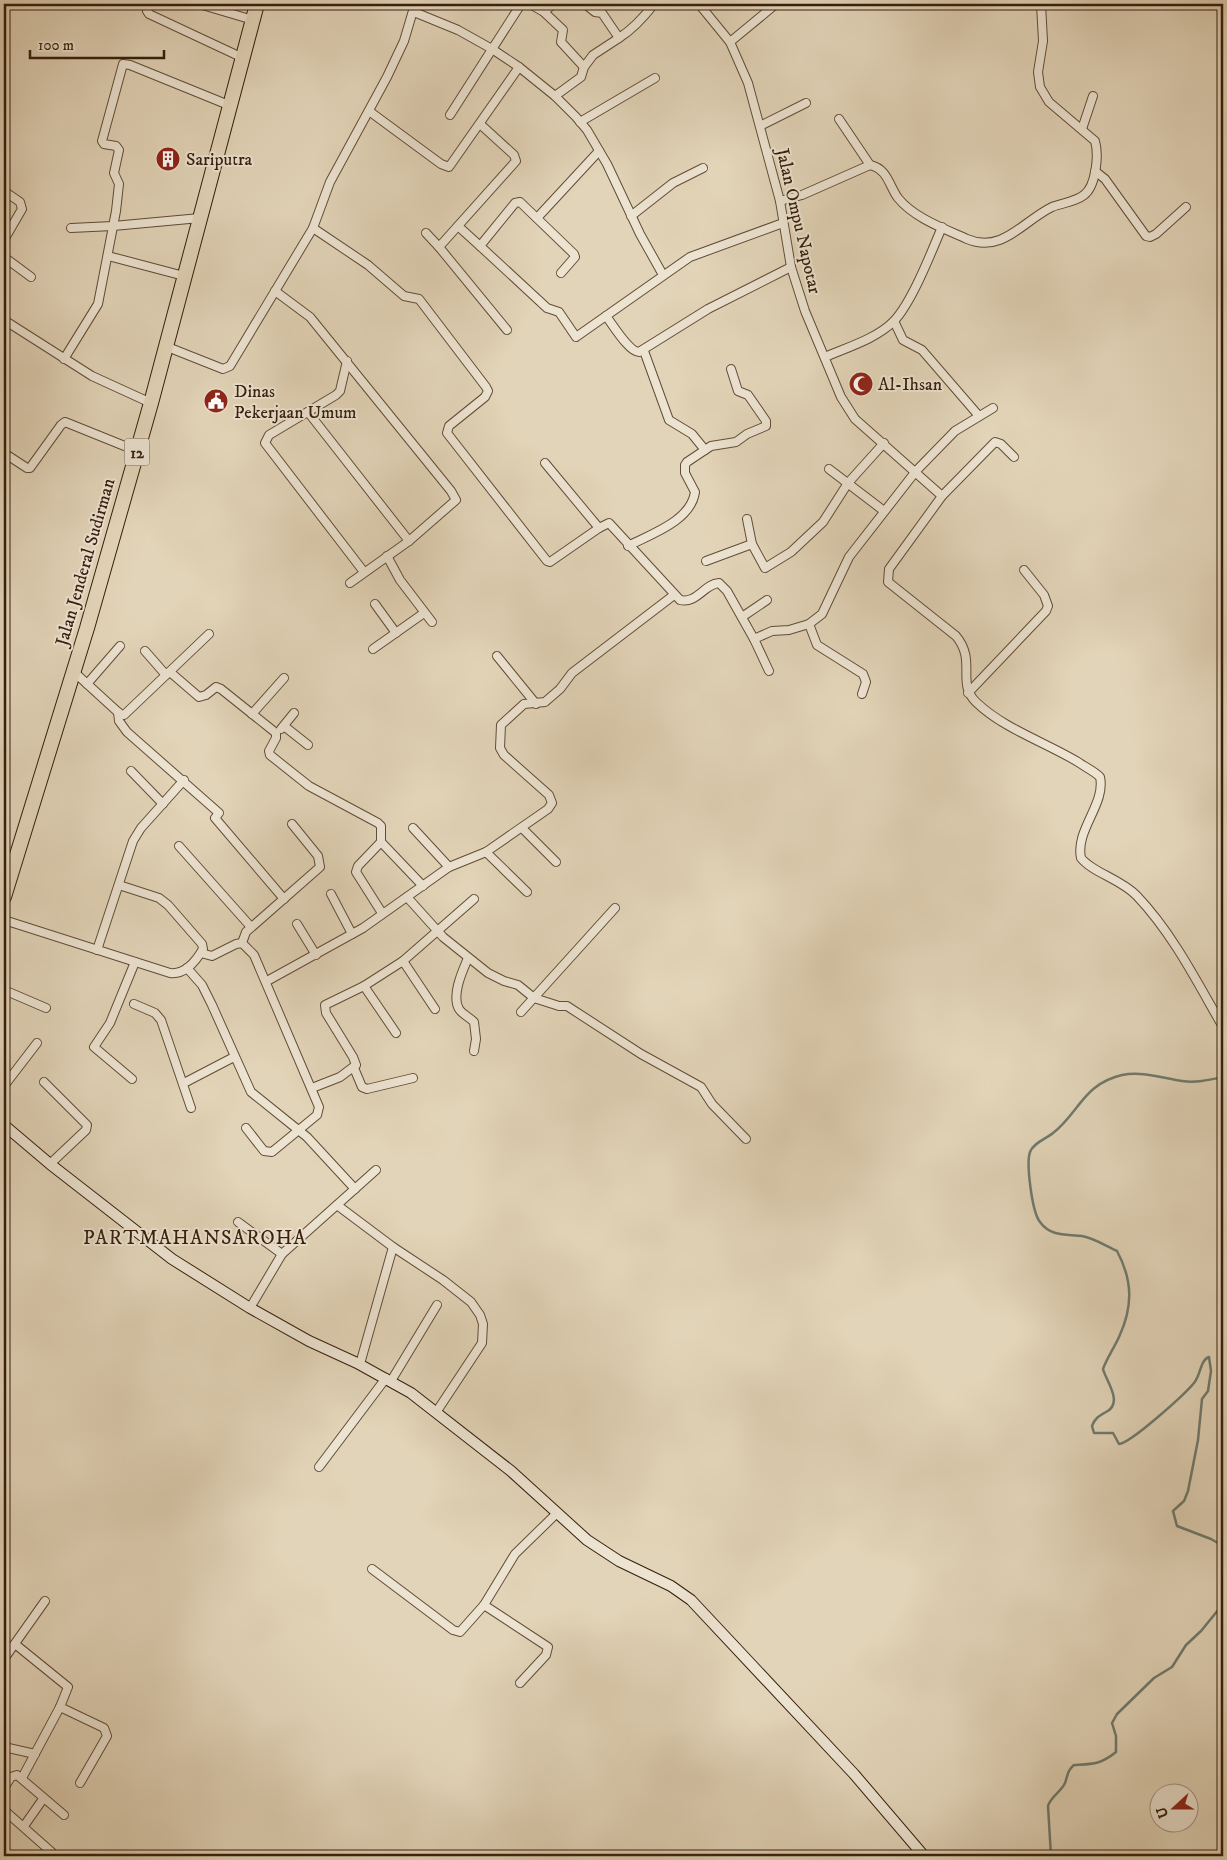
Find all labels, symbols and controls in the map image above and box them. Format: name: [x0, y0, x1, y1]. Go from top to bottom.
scale bar: [30, 28, 164, 60]
text: 100 m: [38, 36, 74, 55]
street label: Jalan Ompu Napotar: [770, 144, 826, 296]
building icon: Sariputra: [155, 146, 181, 172]
place label: Sariputra: [186, 149, 253, 171]
mosque icon: Al-Ihsan: [848, 371, 874, 397]
place label: Al-Ihsan: [878, 374, 943, 396]
place label: Dinas Pekerjaan Umum: [234, 381, 357, 424]
public building icon: Dinas Pekerjaan Umum: [203, 388, 229, 414]
road number: 12: [124, 438, 150, 466]
street label: Jalan Jenderal Sudirman: [51, 475, 121, 651]
district label: PARTMAHANSAROHA: [83, 1226, 307, 1251]
north arrow: [1150, 1782, 1200, 1832]
text: U: [1152, 1804, 1173, 1821]

